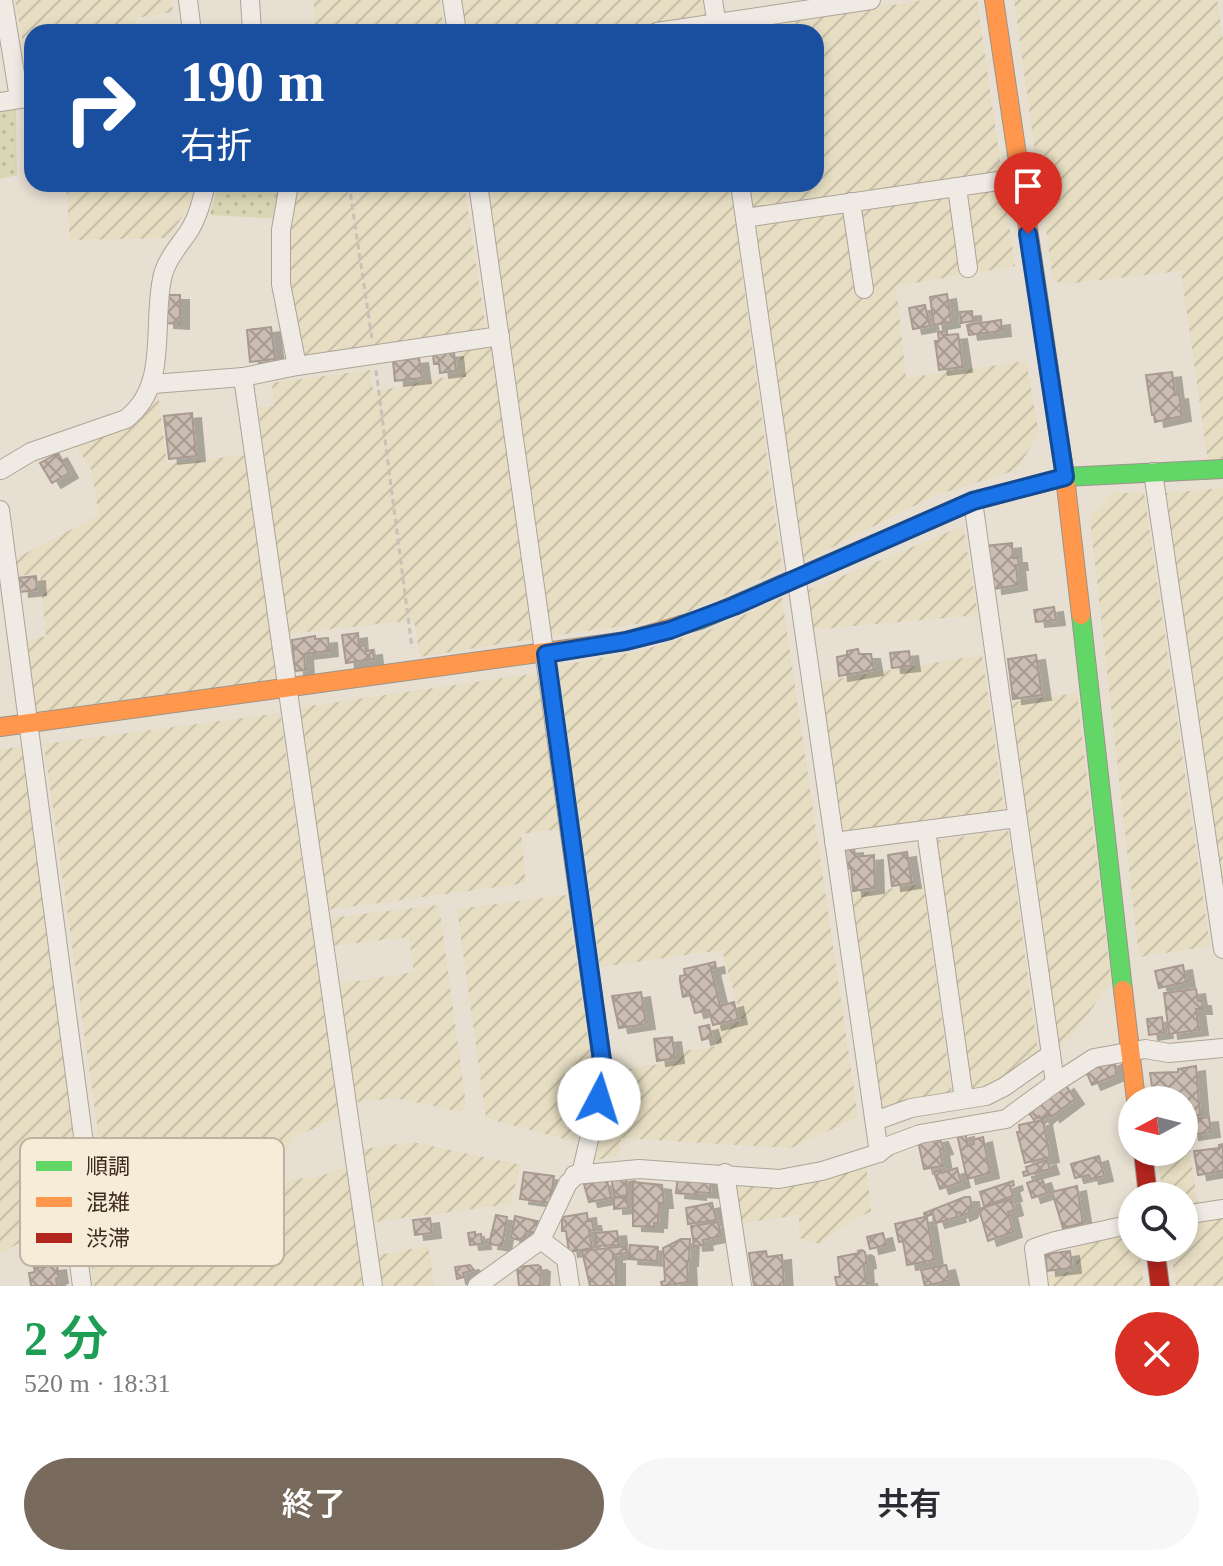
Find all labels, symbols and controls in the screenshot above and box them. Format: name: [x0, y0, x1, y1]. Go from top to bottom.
text: 190 m: [180, 51, 325, 113]
icon: right: [48, 56, 152, 160]
text: 右折: [180, 126, 252, 166]
pin: [994, 152, 1062, 234]
icon: arrive: [1006, 164, 1050, 208]
position arrow: [557, 1057, 641, 1141]
north arrow: [1118, 1086, 1198, 1166]
map controls: [1118, 1086, 1198, 1262]
legend: [20, 1138, 284, 1266]
text: 順調: [86, 1154, 130, 1179]
button: search: [1118, 1182, 1198, 1262]
text: 混雑: [86, 1190, 130, 1215]
text: 渋滞: [86, 1226, 130, 1251]
text: 2 分: [24, 1312, 108, 1365]
button: close: [1115, 1312, 1199, 1396]
text: 520 m · 18:31: [24, 1369, 171, 1398]
button: 終了: [24, 1458, 604, 1550]
button: 共有: [620, 1458, 1199, 1550]

